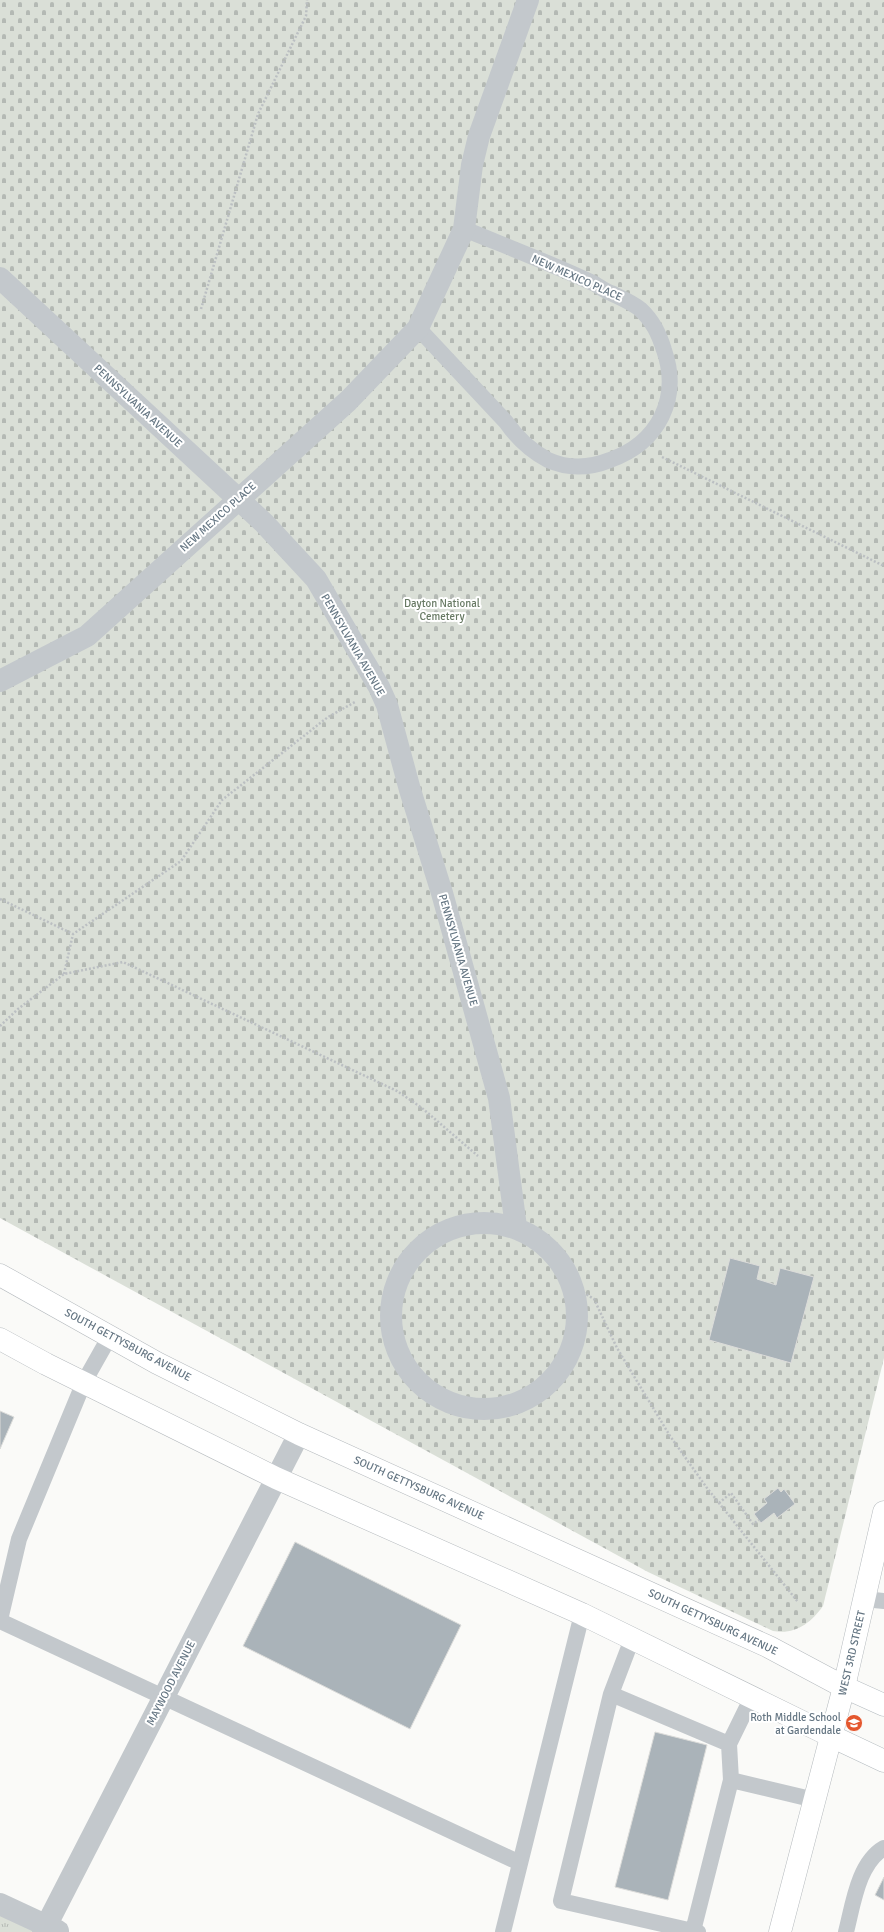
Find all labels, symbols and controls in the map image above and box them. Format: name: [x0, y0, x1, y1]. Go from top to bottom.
street label: NEW MEXICO PLACE: [530, 252, 624, 304]
street label: PENNSYLVANIA AVENUE: [91, 362, 185, 450]
street label: NEW MEXICO PLACE: [177, 479, 259, 555]
street label: PENNSYLVANIA AVENUE: [318, 592, 388, 698]
park label: Dayton National Cemetery: [404, 597, 480, 623]
street label: PENNSYLVANIA AVENUE: [436, 893, 480, 1007]
street label: SOUTH GETTYSBURG AVENUE: [62, 1306, 194, 1384]
street label: SOUTH GETTYSBURG AVENUE: [352, 1453, 486, 1523]
street label: SOUTH GETTYSBURG AVENUE: [646, 1586, 780, 1658]
street label: WEST 3RD STREET: [836, 1609, 868, 1697]
street label: MAYWOOD AVENUE: [144, 1638, 198, 1728]
place label: Roth Middle School at Gardendale: [750, 1711, 841, 1737]
school or university icon: Roth Middle School at Gardendale: [844, 1713, 864, 1733]

